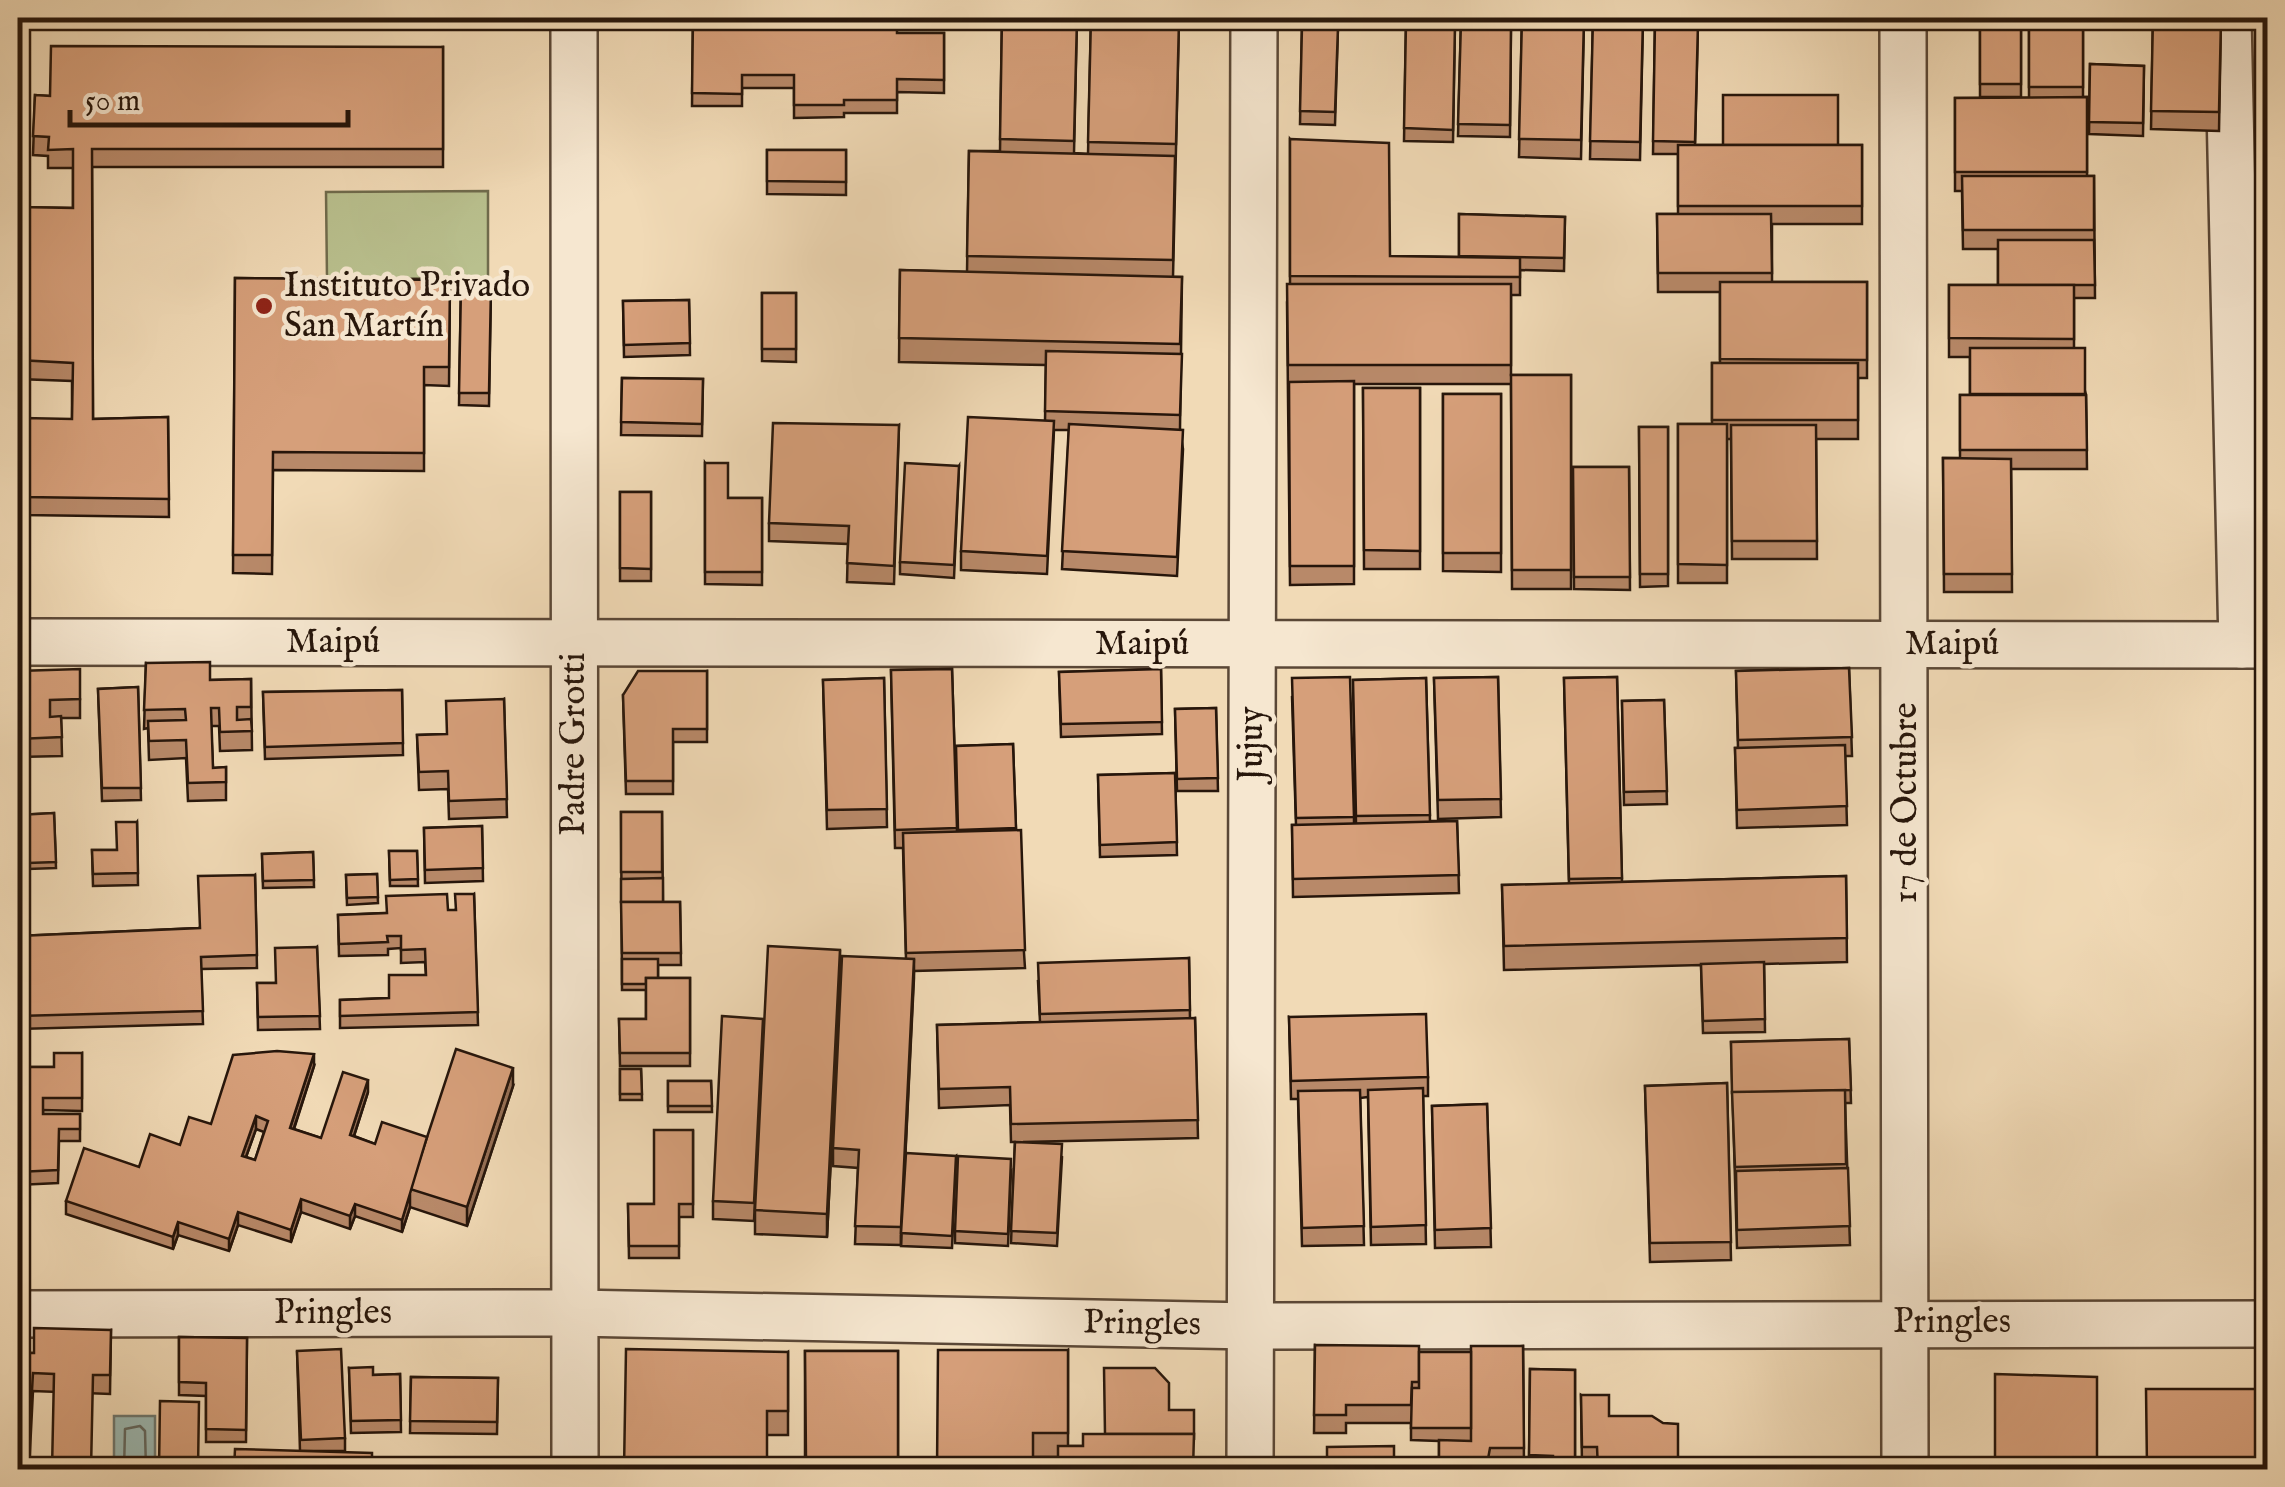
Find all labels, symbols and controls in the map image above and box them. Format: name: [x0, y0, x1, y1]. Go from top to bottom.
scale bar: [70, 65, 348, 127]
text: 50 m: [85, 83, 140, 121]
place label: Instituto Privado San Martín: [284, 264, 530, 349]
marker: Instituto Privado San Martín: [253, 295, 275, 317]
street label: Maipú: [286, 620, 380, 665]
street label: Maipú: [1095, 622, 1189, 667]
street label: Maipú: [1905, 622, 1999, 667]
street label: Padre Grotti: [552, 652, 597, 836]
street label: 17 de Octubre: [1884, 702, 1929, 904]
street label: Jujuy: [1230, 706, 1275, 786]
street label: Pringles: [274, 1291, 392, 1336]
street label: Pringles: [1083, 1300, 1201, 1348]
street label: Pringles: [1893, 1300, 2011, 1345]

